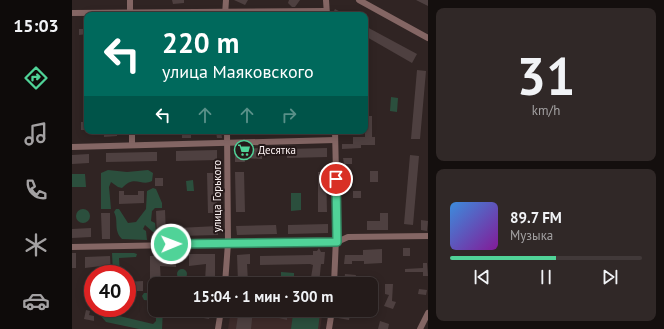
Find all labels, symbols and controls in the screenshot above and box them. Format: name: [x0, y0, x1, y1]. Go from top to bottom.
text: 15:03: [13, 14, 59, 37]
text: 220 m: [162, 24, 239, 61]
icon: left: [96, 28, 148, 80]
text: 31: [517, 42, 575, 109]
text: улица Маяковского: [162, 60, 314, 83]
icon: directions: [22, 64, 50, 92]
text: km/h: [532, 102, 560, 119]
icon: left: [152, 104, 174, 126]
icon: ahead: [194, 104, 216, 126]
icon: ahead: [236, 104, 258, 126]
icon: right: [278, 104, 300, 126]
icon: music: [22, 120, 50, 148]
supermarket icon: Десятка: [233, 139, 255, 161]
place label: Десятка: [258, 143, 296, 157]
street label: улица Горького: [210, 160, 224, 232]
pin: [319, 162, 353, 196]
icon: arrive: [325, 168, 347, 190]
icon: phone: [22, 176, 50, 204]
text: 89.7 FM: [510, 208, 562, 227]
position arrow: [150, 223, 192, 265]
text: Музыка: [510, 227, 553, 244]
icon: climate: [22, 231, 50, 259]
speed limit sign: 40: [84, 265, 136, 317]
icon: previous: [471, 266, 493, 288]
icon: pause: [535, 266, 557, 288]
icon: next: [599, 266, 621, 288]
icon: car: [22, 287, 50, 315]
text: 15:04 · 1 мин · 300 m: [193, 287, 333, 306]

